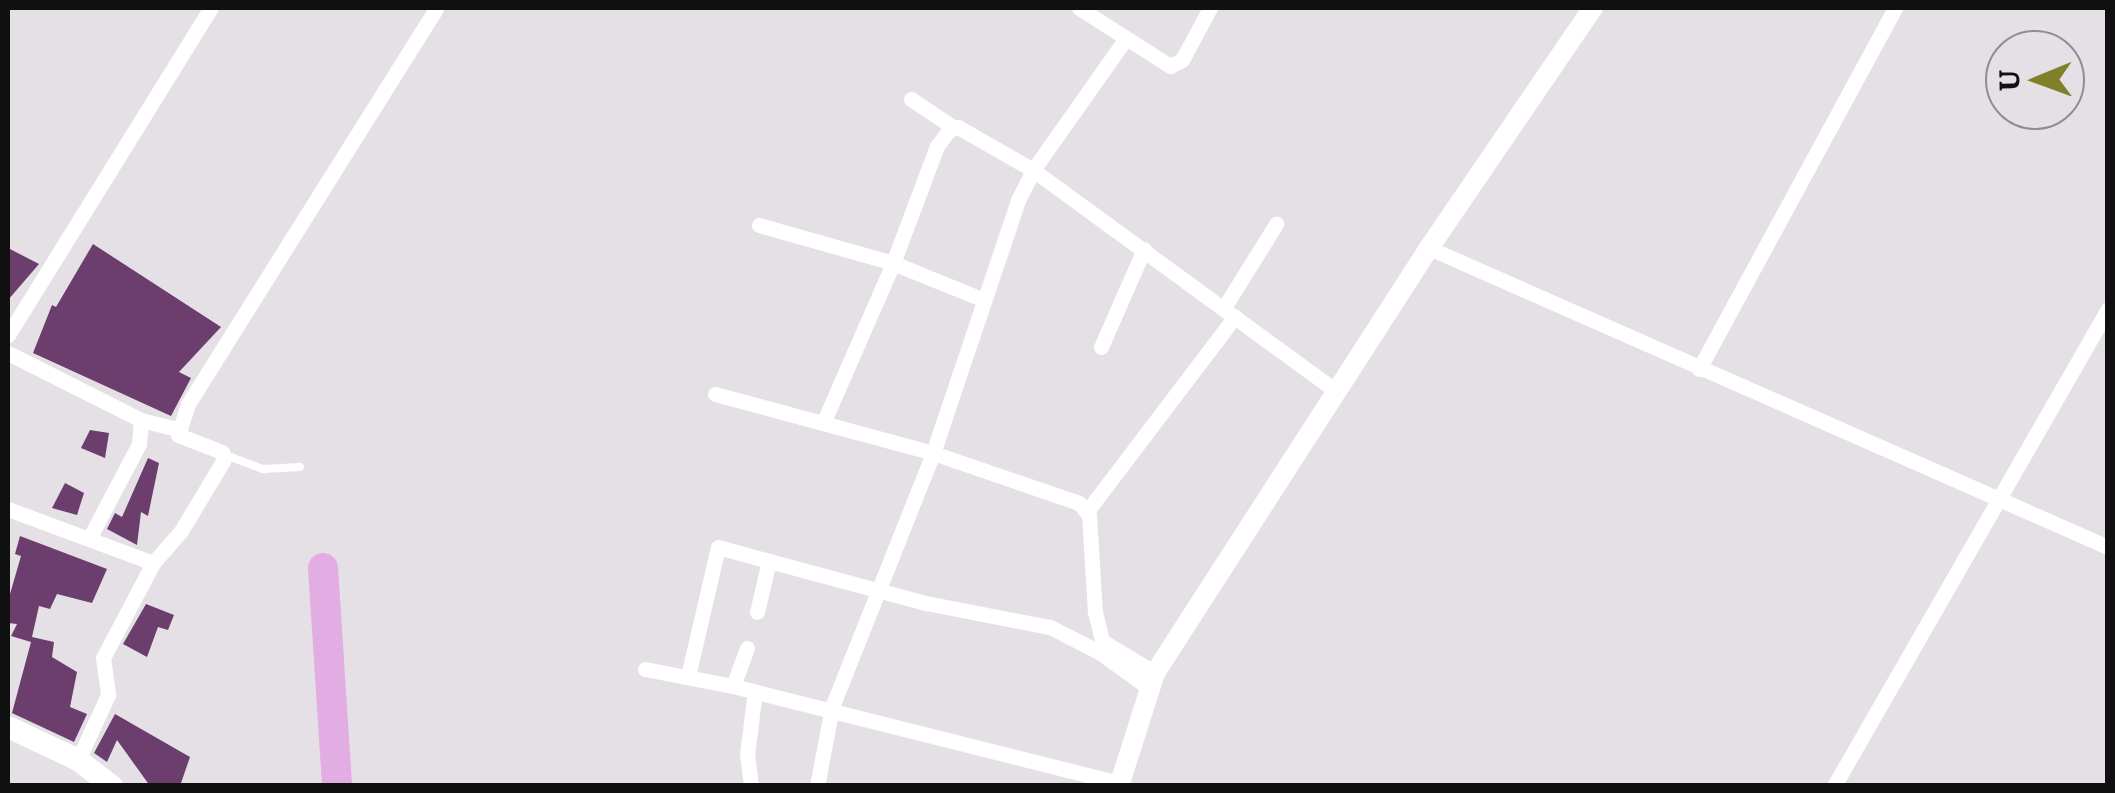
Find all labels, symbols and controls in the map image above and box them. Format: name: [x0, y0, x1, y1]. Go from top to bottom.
north arrow: [1985, 30, 2085, 130]
text: U: [1986, 69, 2028, 92]

